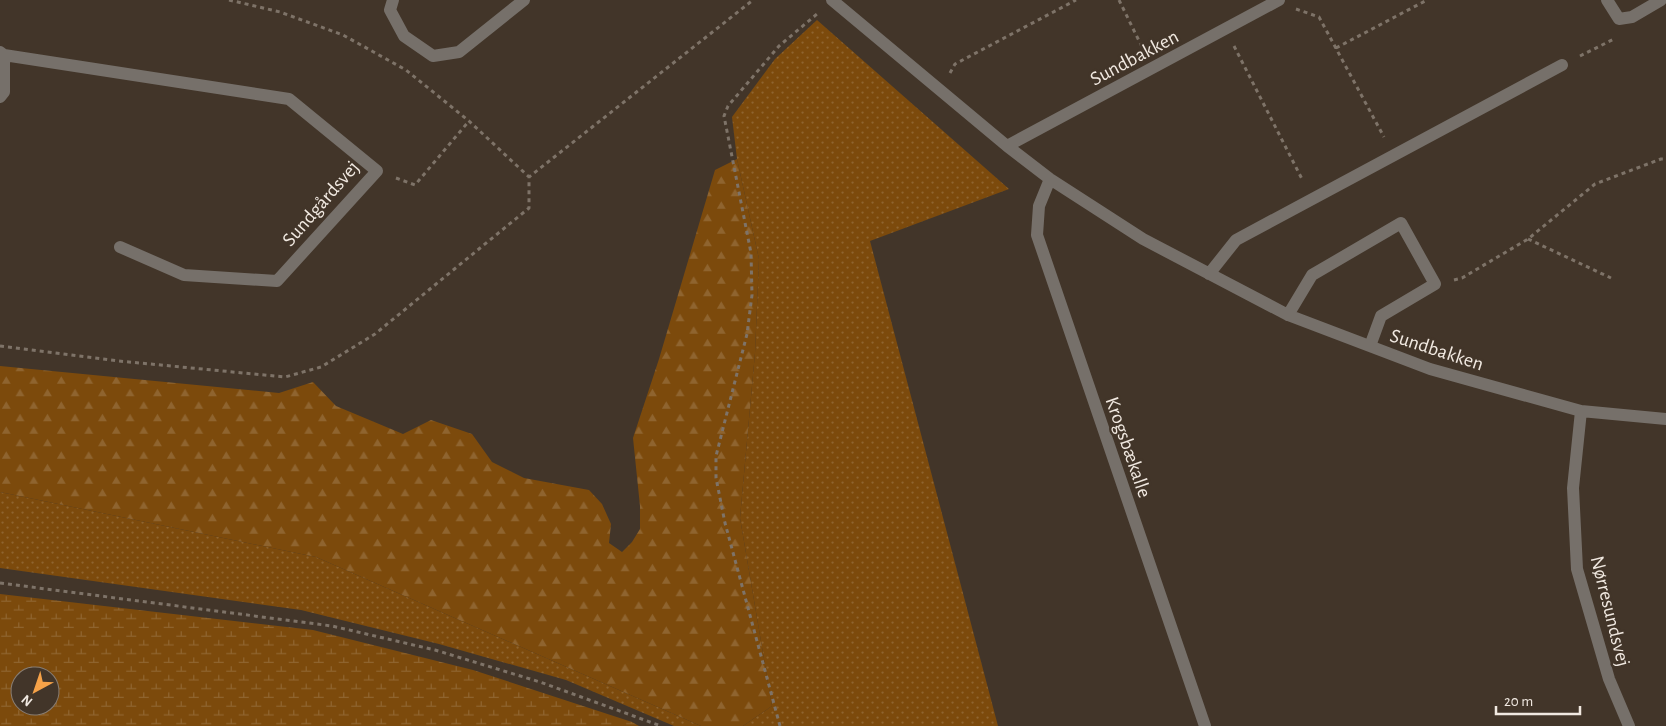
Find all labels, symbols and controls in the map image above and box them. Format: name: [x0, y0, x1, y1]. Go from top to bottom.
street label: Sundbakken: [1087, 26, 1182, 90]
street label: Sundgårdsvej: [279, 157, 363, 250]
street label: Sundbakken: [1387, 325, 1486, 374]
street label: Krogsbækalle: [1101, 394, 1155, 500]
street label: Nørresundsvej: [1587, 554, 1633, 669]
north arrow: [10, 666, 60, 716]
scale bar: [1496, 684, 1580, 716]
text: N: [19, 692, 36, 709]
text: 20 m: [1504, 694, 1533, 709]

